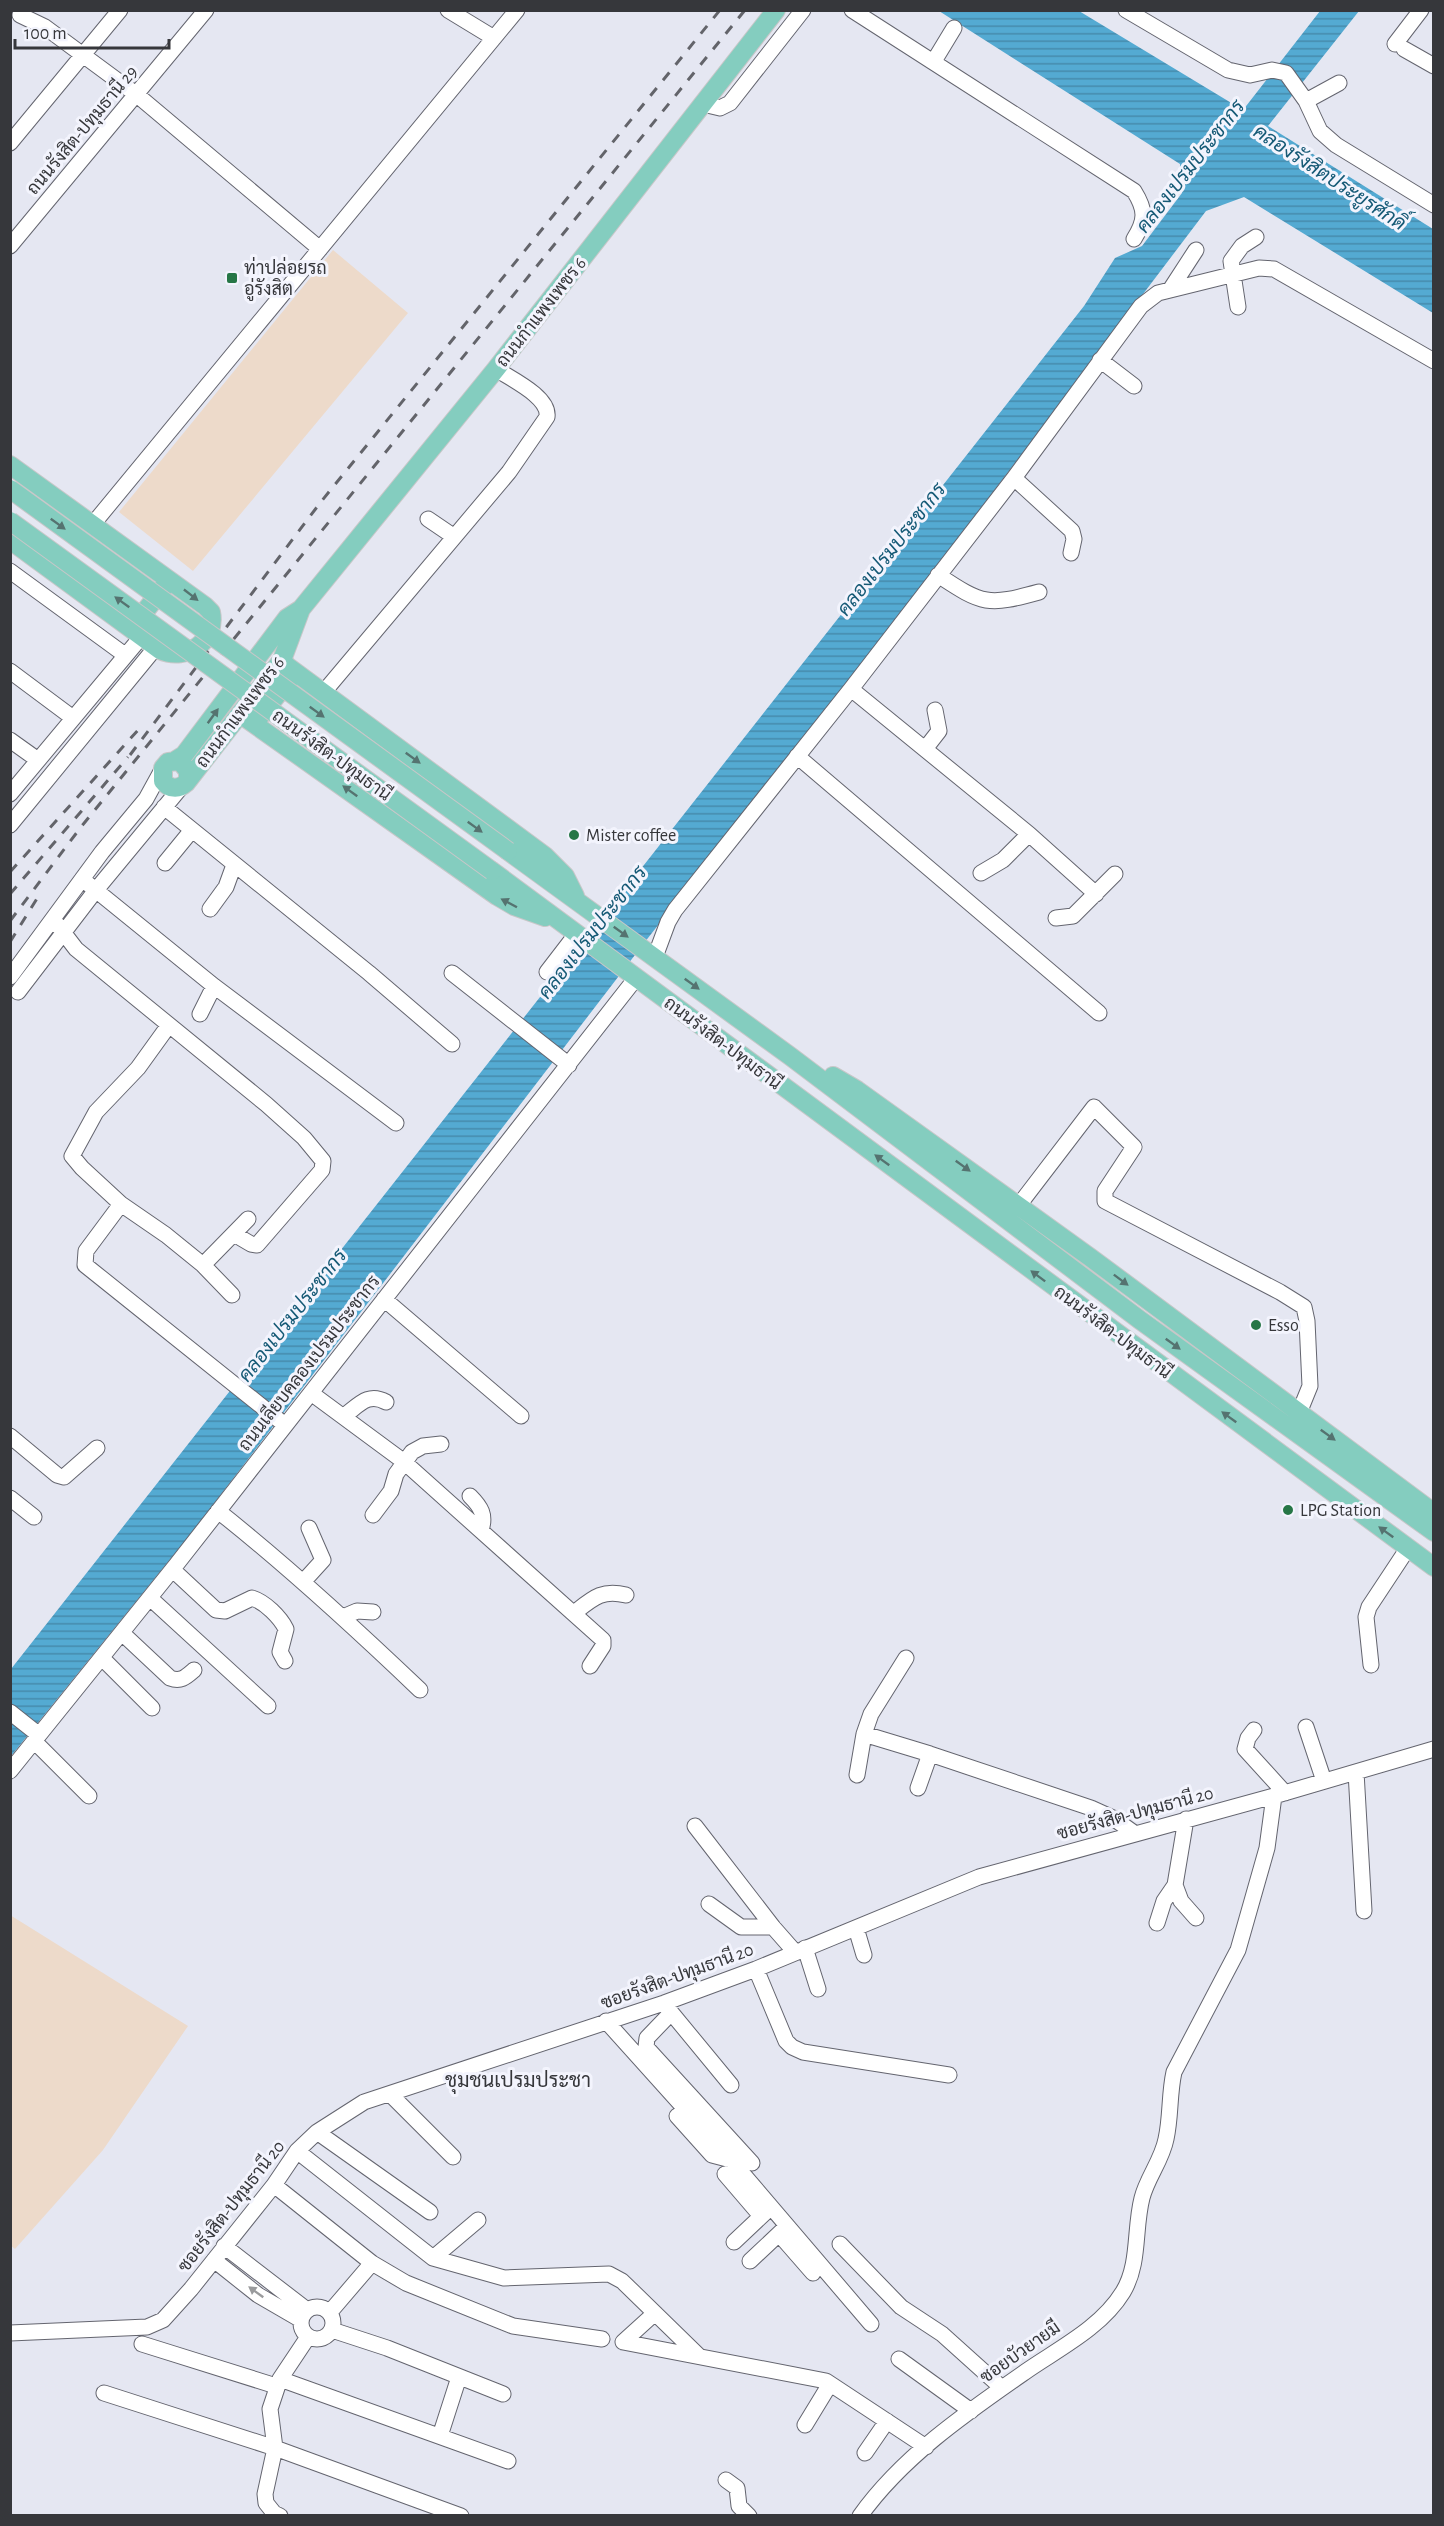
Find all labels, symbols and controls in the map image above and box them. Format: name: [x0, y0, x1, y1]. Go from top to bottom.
scale bar: [15, 12, 170, 50]
text: 100 m: [24, 25, 67, 43]
street label: ถนนรังสิต-ปทุมธานี 29: [20, 60, 143, 200]
water label: คลองเปรมประชากร: [1132, 95, 1249, 237]
water label: คลองรังสิตประยูรศักดิ์: [1248, 114, 1417, 240]
street label: ถนนกำแพงเพชร 6: [492, 253, 590, 371]
place label: ท่าปล่อยรถ อู่รังสิต: [244, 256, 327, 302]
marker: ท่าปล่อยรถ อู่รังสิต: [225, 271, 239, 285]
water label: คลองเปรมประชากร: [833, 478, 950, 620]
one-way arrow: [50, 517, 65, 529]
one-way arrow: [183, 589, 199, 602]
one-way arrow: [114, 596, 130, 608]
street label: ถนนกำแพงเพชร 6: [192, 653, 288, 771]
street label: ถนนรังสิต-ปทุมธานี: [268, 703, 397, 806]
one-way arrow: [309, 706, 325, 718]
one-way arrow: [207, 708, 219, 724]
one-way arrow: [404, 752, 420, 764]
one-way arrow: [342, 786, 358, 797]
one-way arrow: [467, 821, 483, 833]
place label: Mister coffee: [586, 827, 676, 845]
marker: Mister coffee: [567, 828, 581, 842]
water label: คลองเปรมประชากร: [534, 861, 651, 1003]
one-way arrow: [501, 898, 518, 908]
one-way arrow: [614, 926, 629, 938]
one-way arrow: [684, 978, 700, 990]
street label: ถนนรังสิต-ปทุมธานี: [659, 990, 787, 1095]
one-way arrow: [874, 1154, 890, 1166]
one-way arrow: [955, 1160, 971, 1172]
water label: คลองเปรมประชากร: [234, 1244, 351, 1386]
street label: ถนนเลียบคลองเปรมประชากร: [232, 1269, 384, 1455]
one-way arrow: [1031, 1271, 1046, 1283]
one-way arrow: [1114, 1274, 1129, 1286]
street label: ถนนรังสิต-ปทุมธานี: [1049, 1279, 1177, 1384]
place label: Esso: [1268, 1317, 1299, 1335]
marker: Esso: [1249, 1318, 1263, 1332]
one-way arrow: [1164, 1338, 1180, 1350]
one-way arrow: [1221, 1411, 1237, 1423]
one-way arrow: [1319, 1429, 1335, 1441]
place label: LPG Station: [1300, 1502, 1381, 1520]
marker: LPG Station: [1281, 1503, 1295, 1517]
one-way arrow: [1379, 1527, 1394, 1539]
street label: ซอยรังสิต-ปทุมธานี 20: [1054, 1780, 1216, 1845]
street label: ซอยรังสิต-ปทุมธานี 20: [597, 1936, 757, 2015]
district label: ชุมชนเปรมประชา: [445, 2070, 591, 2094]
street label: ซอยรังสิต-ปทุมธานี 20: [171, 2135, 290, 2277]
one-way arrow: [248, 2286, 264, 2298]
street label: ซอยบัวยายมี: [974, 2315, 1064, 2387]

